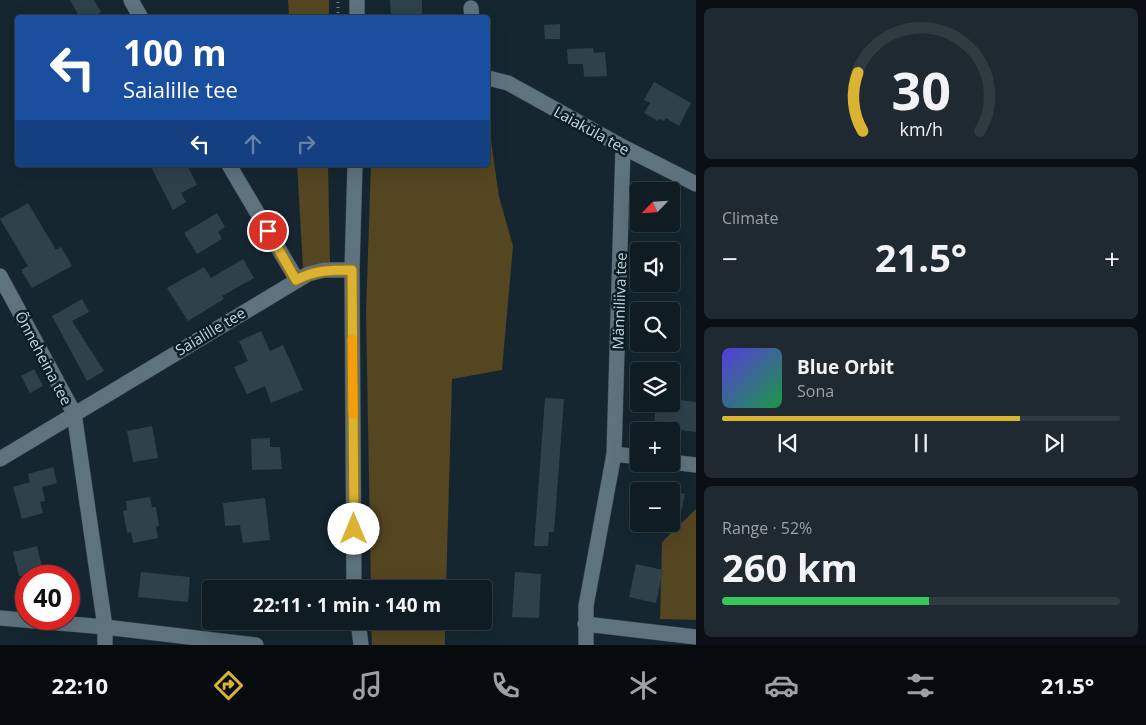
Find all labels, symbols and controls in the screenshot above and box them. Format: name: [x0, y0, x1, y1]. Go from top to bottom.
text: 100 m: [123, 29, 227, 76]
icon: left: [40, 35, 105, 100]
text: 30: [891, 54, 951, 125]
text: Saialille tee: [123, 74, 238, 104]
street label: Laiaküla tee: [551, 101, 633, 159]
text: km/h: [899, 117, 943, 141]
icon: left: [186, 130, 214, 158]
icon: ahead: [239, 130, 267, 158]
icon: right: [292, 130, 320, 158]
north arrow: [630, 182, 680, 232]
map controls: [630, 182, 680, 532]
text: Climate: [722, 207, 779, 229]
pin: [247, 210, 289, 252]
icon: arrive: [254, 217, 282, 245]
text: 21.5°: [875, 231, 967, 283]
text: −: [722, 239, 738, 277]
text: +: [1104, 239, 1120, 277]
button: sound: [630, 242, 680, 292]
street label: Männiliiva tee: [607, 252, 631, 350]
street label: Saialille tee: [171, 302, 249, 360]
button: search: [630, 302, 680, 352]
street label: Õnneheina tee: [11, 308, 77, 408]
text: Blue Orbit: [797, 354, 894, 380]
button: layers: [630, 362, 680, 412]
text: Sona: [797, 380, 834, 402]
button: +: [630, 422, 680, 472]
icon: previous: [774, 429, 802, 457]
icon: pause: [907, 429, 935, 457]
icon: next: [1040, 429, 1068, 457]
button: −: [630, 482, 680, 532]
position arrow: [327, 502, 379, 554]
text: Range · 52%: [722, 517, 812, 539]
text: 260 km: [722, 541, 858, 593]
speed limit sign: 40: [15, 565, 80, 630]
text: 22:11 · 1 min · 140 m: [253, 592, 441, 618]
icon: directions: [211, 668, 246, 703]
icon: music: [350, 668, 385, 703]
icon: phone: [488, 668, 523, 703]
icon: climate: [626, 668, 661, 703]
icon: car: [764, 668, 799, 703]
icon: filters: [903, 668, 938, 703]
text: 22:10: [52, 670, 108, 700]
text: 21.5°: [1041, 670, 1094, 700]

